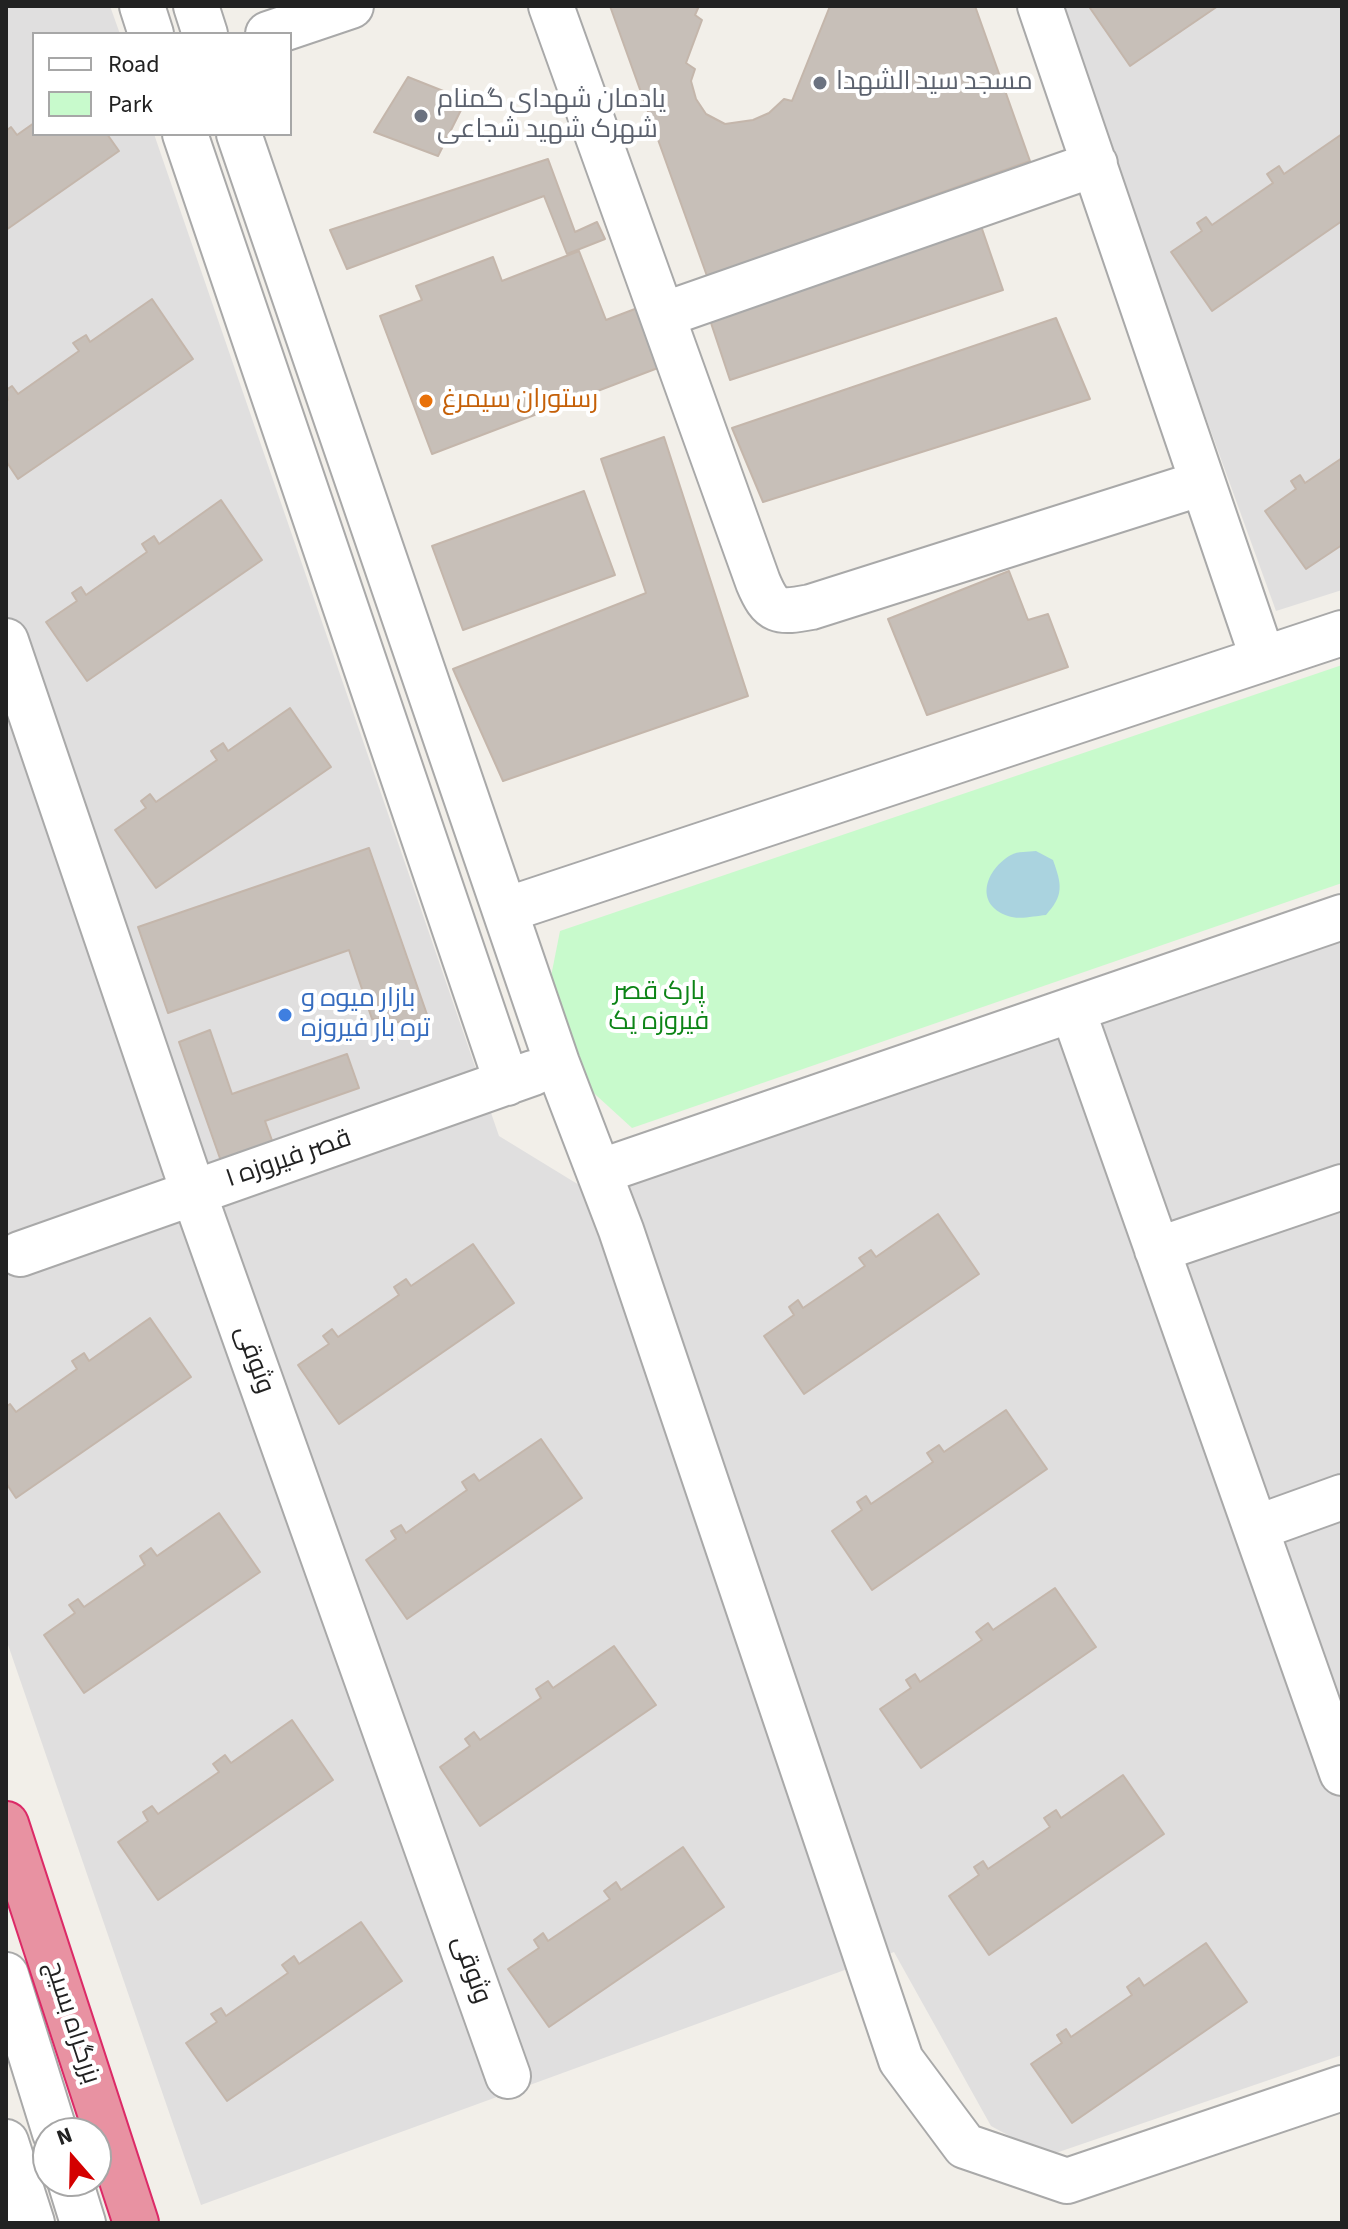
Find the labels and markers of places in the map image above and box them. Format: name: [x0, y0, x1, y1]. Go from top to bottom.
place label: مسجد سید الشهدا: [836, 67, 1033, 99]
marker: مسجد سید الشهدا: [811, 74, 829, 92]
place label: یادمان شهدای گمنام شهرک شهید شجاعی: [437, 85, 666, 146]
marker: یادمان شهدای گمنام شهرک شهید شجاعی: [412, 107, 430, 125]
place label: رستوران سیمرغ: [442, 385, 598, 417]
marker: رستوران سیمرغ: [417, 392, 435, 410]
place label: بازار میوه و تره بار فیروزه: [301, 984, 430, 1046]
marker: بازار میوه و تره بار فیروزه: [276, 1006, 294, 1024]

